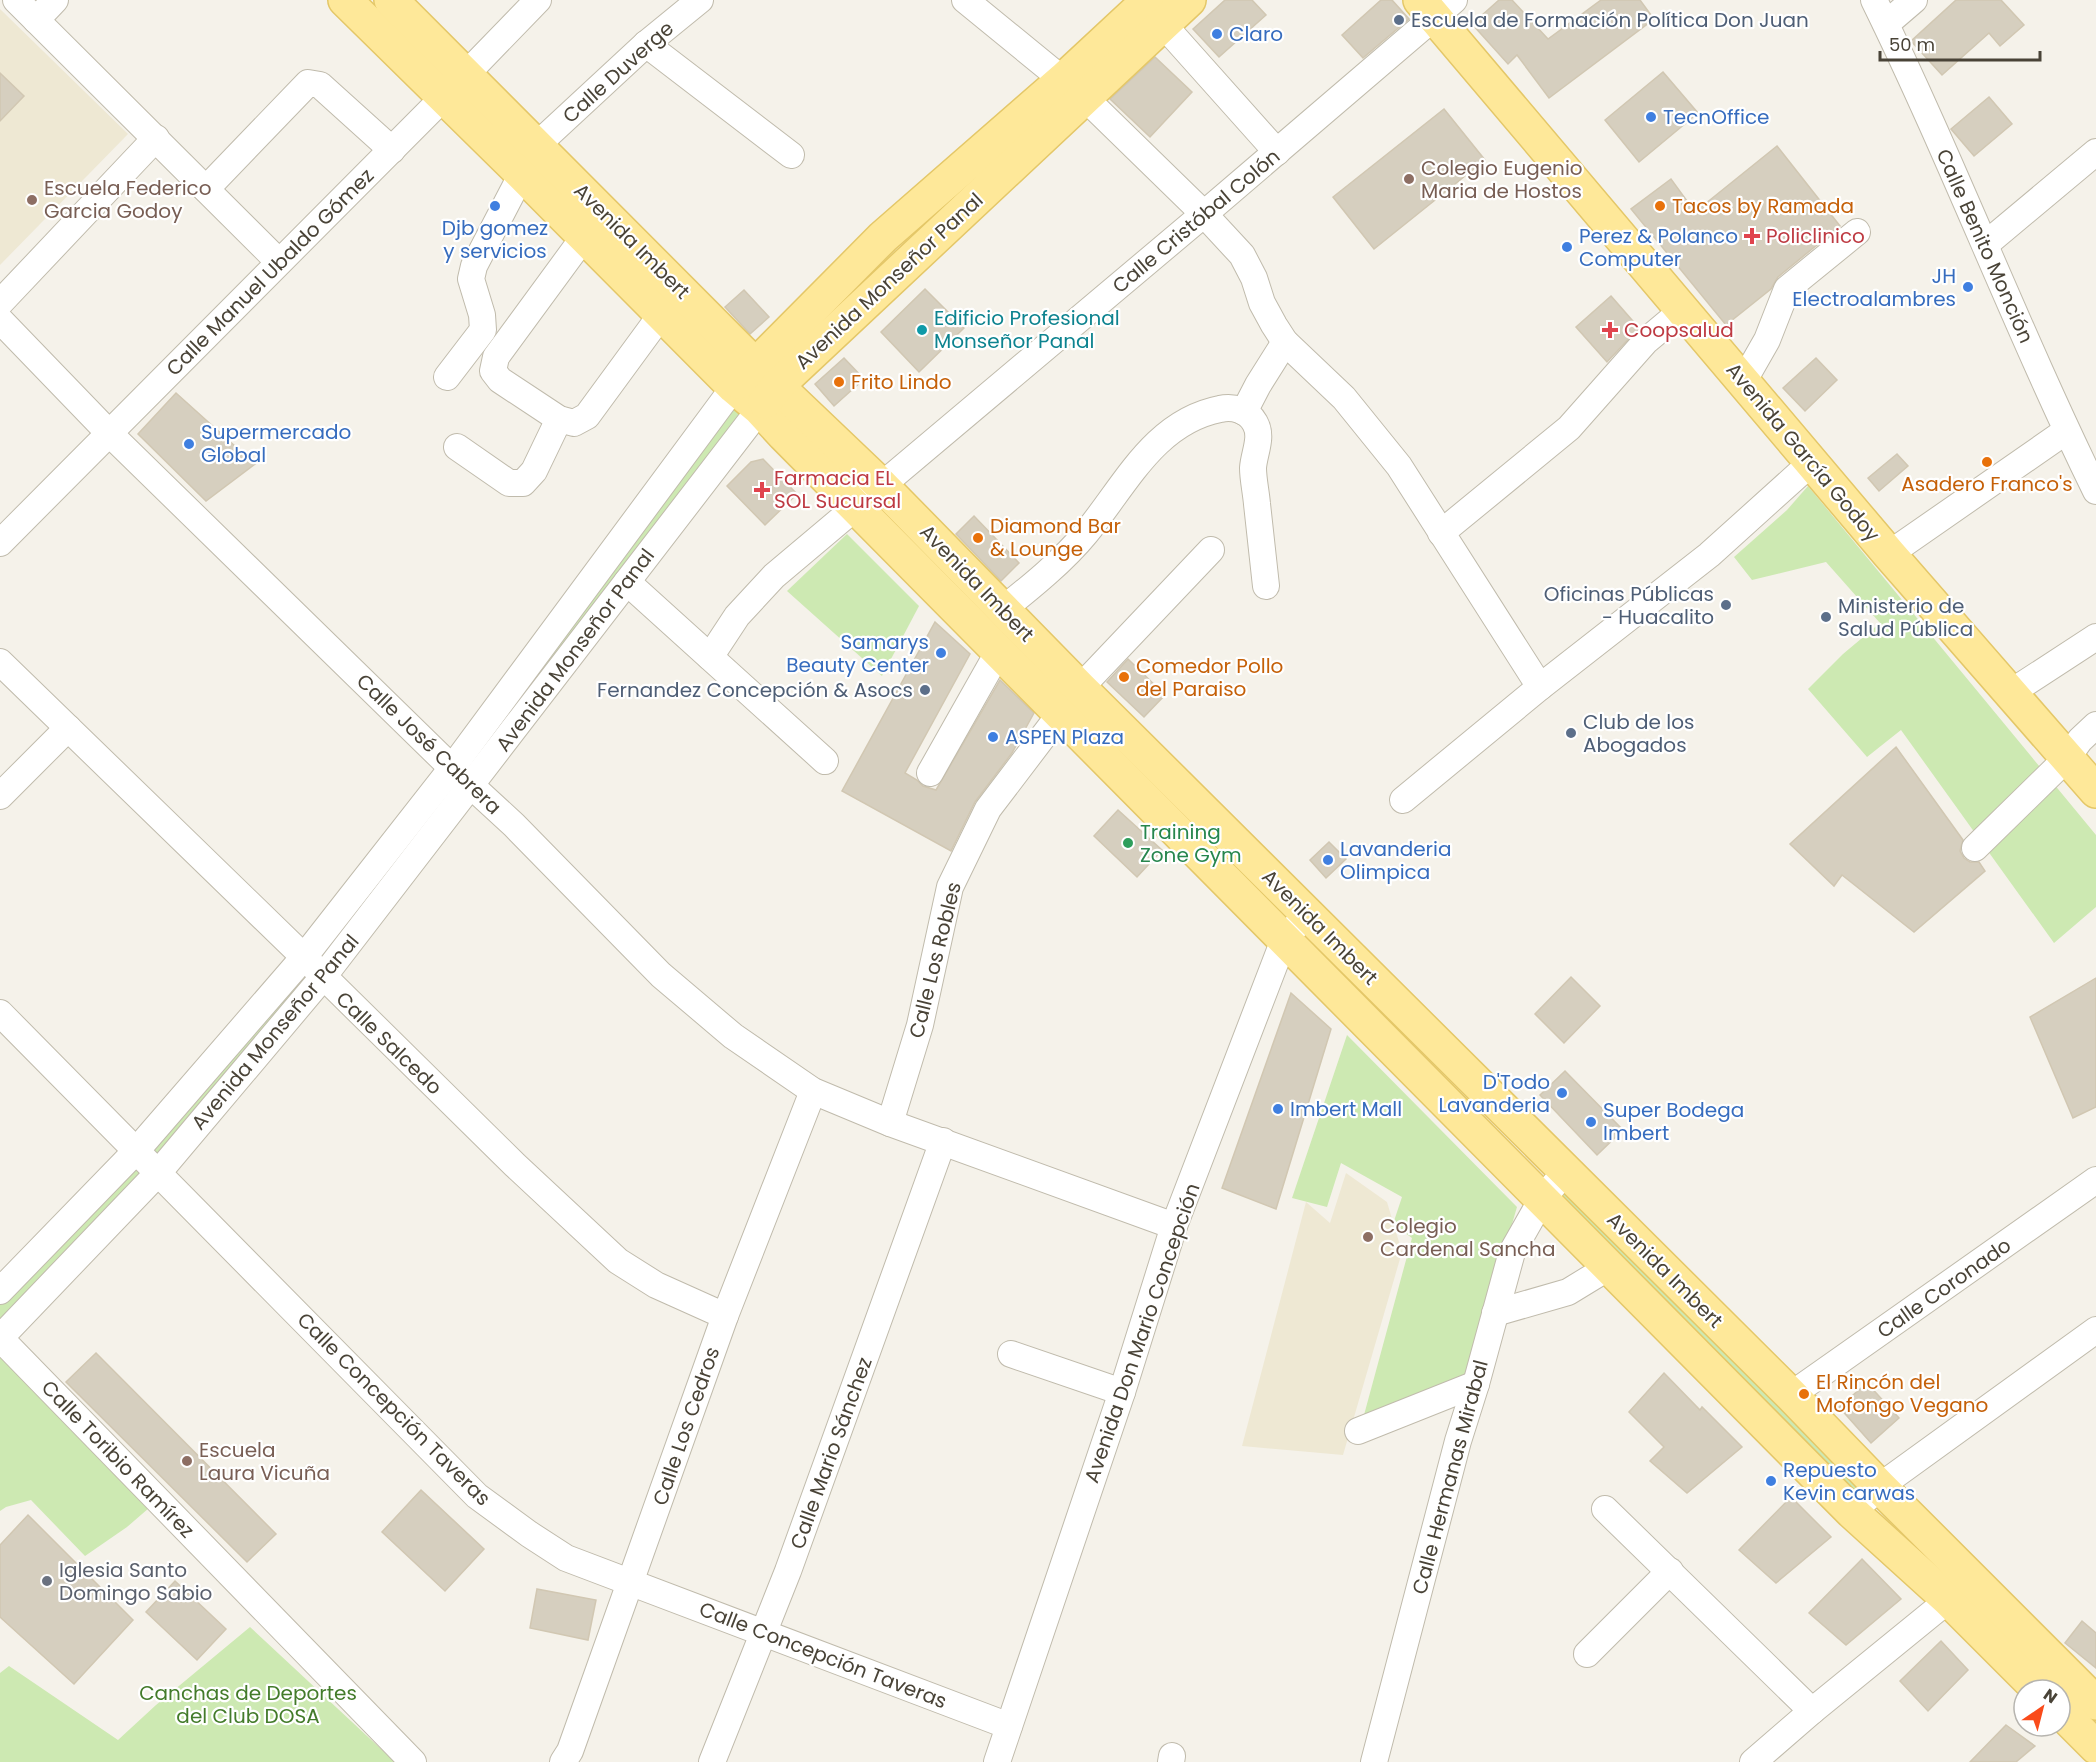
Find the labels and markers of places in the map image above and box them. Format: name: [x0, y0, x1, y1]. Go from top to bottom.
place label: Escuela de Formación Política Don Juan: [1411, 6, 1809, 34]
marker: Escuela de Formación Política Don Juan: [1392, 13, 1406, 27]
place label: Claro: [1229, 20, 1283, 48]
marker: Claro: [1210, 27, 1224, 41]
place label: TecnOffice: [1663, 103, 1770, 131]
marker: TecnOffice: [1644, 110, 1658, 124]
place label: Colegio Eugenio Maria de Hostos: [1421, 154, 1583, 205]
marker: Colegio Eugenio Maria de Hostos: [1402, 172, 1416, 186]
place label: Escuela Federico Garcia Godoy: [44, 174, 212, 225]
place label: Tacos by Ramada: [1672, 192, 1854, 220]
marker: Escuela Federico Garcia Godoy: [25, 193, 39, 207]
marker: Djb gomez y servicios: [488, 199, 502, 213]
marker: Tacos by Ramada: [1653, 199, 1667, 213]
place label: Djb gomez y servicios: [442, 214, 548, 265]
place label: Perez & Polanco Computer: [1579, 222, 1738, 273]
place label: Policlinico: [1766, 222, 1865, 250]
marker: Policlinico: [1743, 227, 1761, 245]
marker: Perez & Polanco Computer: [1560, 240, 1574, 254]
place label: JH Electroalambres: [1792, 262, 1956, 313]
marker: JH Electroalambres: [1961, 280, 1975, 294]
place label: Edificio Profesional Monseñor Panal: [934, 304, 1120, 355]
place label: Coopsalud: [1624, 316, 1734, 344]
marker: Coopsalud: [1601, 321, 1619, 339]
marker: Edificio Profesional Monseñor Panal: [915, 323, 929, 337]
place label: Frito Lindo: [851, 368, 952, 396]
marker: Frito Lindo: [832, 375, 846, 389]
place label: Supermercado Global: [201, 418, 351, 469]
marker: Supermercado Global: [182, 437, 196, 451]
marker: Asadero Franco's: [1980, 455, 1994, 469]
place label: Farmacia EL SOL Sucursal: [774, 464, 901, 515]
place label: Asadero Franco's: [1901, 470, 2073, 498]
marker: Farmacia EL SOL Sucursal: [755, 483, 769, 497]
place label: Diamond Bar & Lounge: [990, 512, 1121, 563]
marker: Diamond Bar & Lounge: [971, 531, 985, 545]
place label: Oficinas Públicas - Huacalito: [1544, 580, 1714, 631]
place label: Ministerio de Salud Pública: [1838, 592, 1973, 643]
marker: Oficinas Públicas - Huacalito: [1719, 598, 1733, 612]
marker: Ministerio de Salud Pública: [1819, 610, 1833, 624]
place label: Samarys Beauty Center: [786, 628, 929, 679]
marker: Samarys Beauty Center: [934, 646, 948, 660]
place label: Comedor Pollo del Paraiso: [1136, 652, 1283, 703]
marker: Comedor Pollo del Paraiso: [1117, 670, 1131, 684]
place label: Fernandez Concepción & Asocs: [597, 676, 913, 704]
marker: Fernandez Concepción & Asocs: [918, 683, 932, 697]
place label: Club de los Abogados: [1583, 708, 1694, 759]
place label: ASPEN Plaza: [1005, 723, 1124, 751]
marker: Club de los Abogados: [1564, 726, 1578, 740]
marker: ASPEN Plaza: [986, 730, 1000, 744]
place label: Training Zone Gym: [1140, 818, 1242, 869]
place label: Lavanderia Olimpica: [1340, 835, 1452, 886]
marker: Training Zone Gym: [1121, 836, 1135, 850]
marker: Lavanderia Olimpica: [1321, 853, 1335, 867]
place label: D'Todo Lavanderia: [1438, 1068, 1550, 1119]
marker: D'Todo Lavanderia: [1555, 1086, 1569, 1100]
place label: Imbert Mall: [1290, 1095, 1402, 1123]
place label: Super Bodega Imbert: [1603, 1096, 1744, 1147]
marker: Imbert Mall: [1271, 1102, 1285, 1116]
marker: Super Bodega Imbert: [1584, 1115, 1598, 1129]
place label: Colegio Cardenal Sancha: [1380, 1212, 1555, 1263]
marker: Colegio Cardenal Sancha: [1361, 1230, 1375, 1244]
place label: El Rincón del Mofongo Vegano: [1816, 1368, 1988, 1419]
marker: El Rincón del Mofongo Vegano: [1797, 1387, 1811, 1401]
place label: Escuela Laura Vicuña: [199, 1436, 330, 1487]
marker: Escuela Laura Vicuña: [180, 1454, 194, 1468]
place label: Repuesto Kevin carwas: [1783, 1456, 1915, 1507]
marker: Repuesto Kevin carwas: [1764, 1474, 1778, 1488]
place label: Iglesia Santo Domingo Sabio: [59, 1556, 212, 1607]
marker: Iglesia Santo Domingo Sabio: [40, 1574, 54, 1588]

